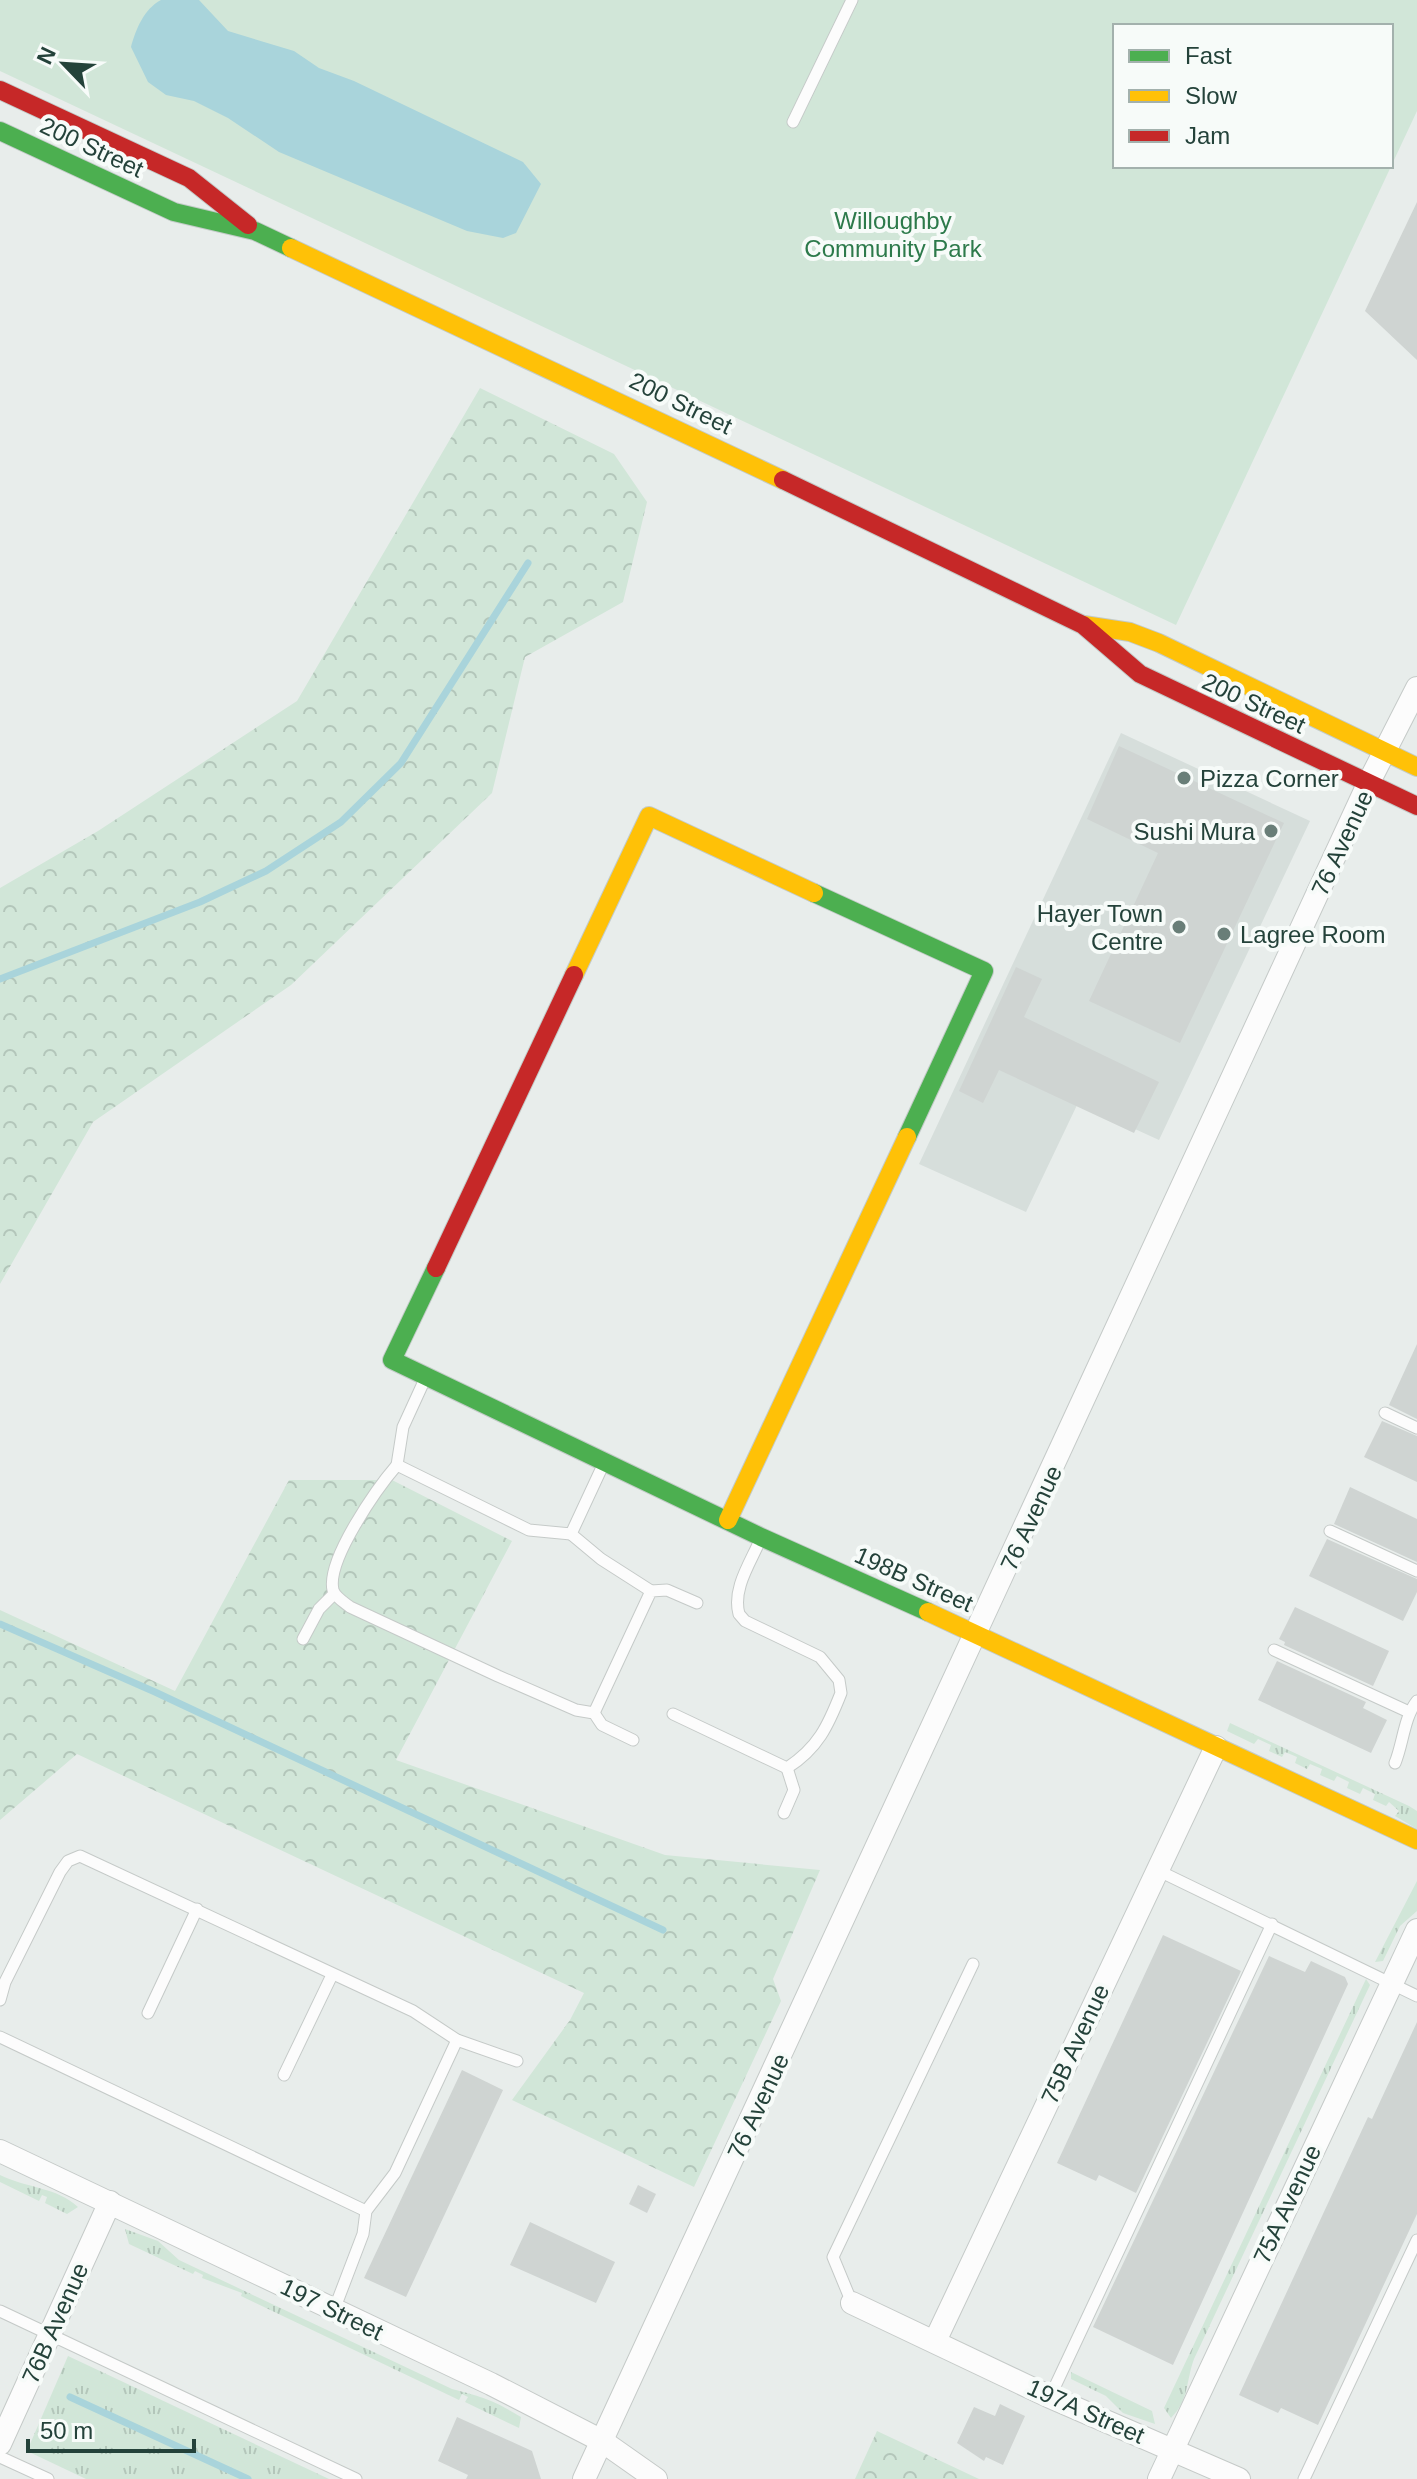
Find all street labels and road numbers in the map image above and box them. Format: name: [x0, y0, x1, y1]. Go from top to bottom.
street label: 200 Street: [36, 111, 148, 183]
street label: 200 Street: [625, 367, 737, 440]
street label: 200 Street: [1198, 667, 1310, 739]
street label: 76 Avenue: [1306, 786, 1378, 900]
street label: 76 Avenue: [995, 1461, 1067, 1575]
street label: 198B Street: [851, 1541, 978, 1617]
street label: 75B Avenue: [1036, 1980, 1114, 2108]
street label: 76 Avenue: [722, 2049, 794, 2163]
street label: 75A Avenue: [1248, 2140, 1326, 2268]
street label: 76B Avenue: [16, 2259, 94, 2387]
street label: 197 Street: [276, 2273, 388, 2346]
street label: 197A Street: [1023, 2373, 1149, 2449]

